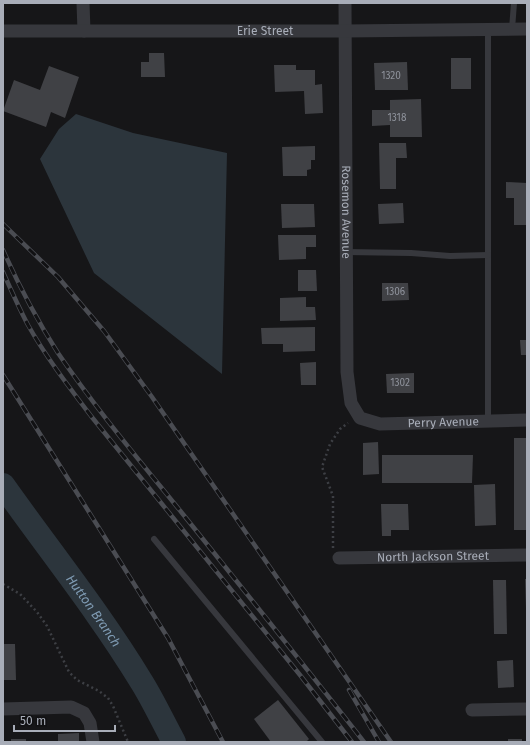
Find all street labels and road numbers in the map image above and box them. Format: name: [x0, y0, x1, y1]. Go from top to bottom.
street label: Erie Street: [237, 24, 294, 38]
street label: Rosemon Avenue: [339, 165, 353, 259]
street label: Perry Avenue: [407, 414, 479, 430]
street label: North Jackson Street: [377, 549, 490, 564]

